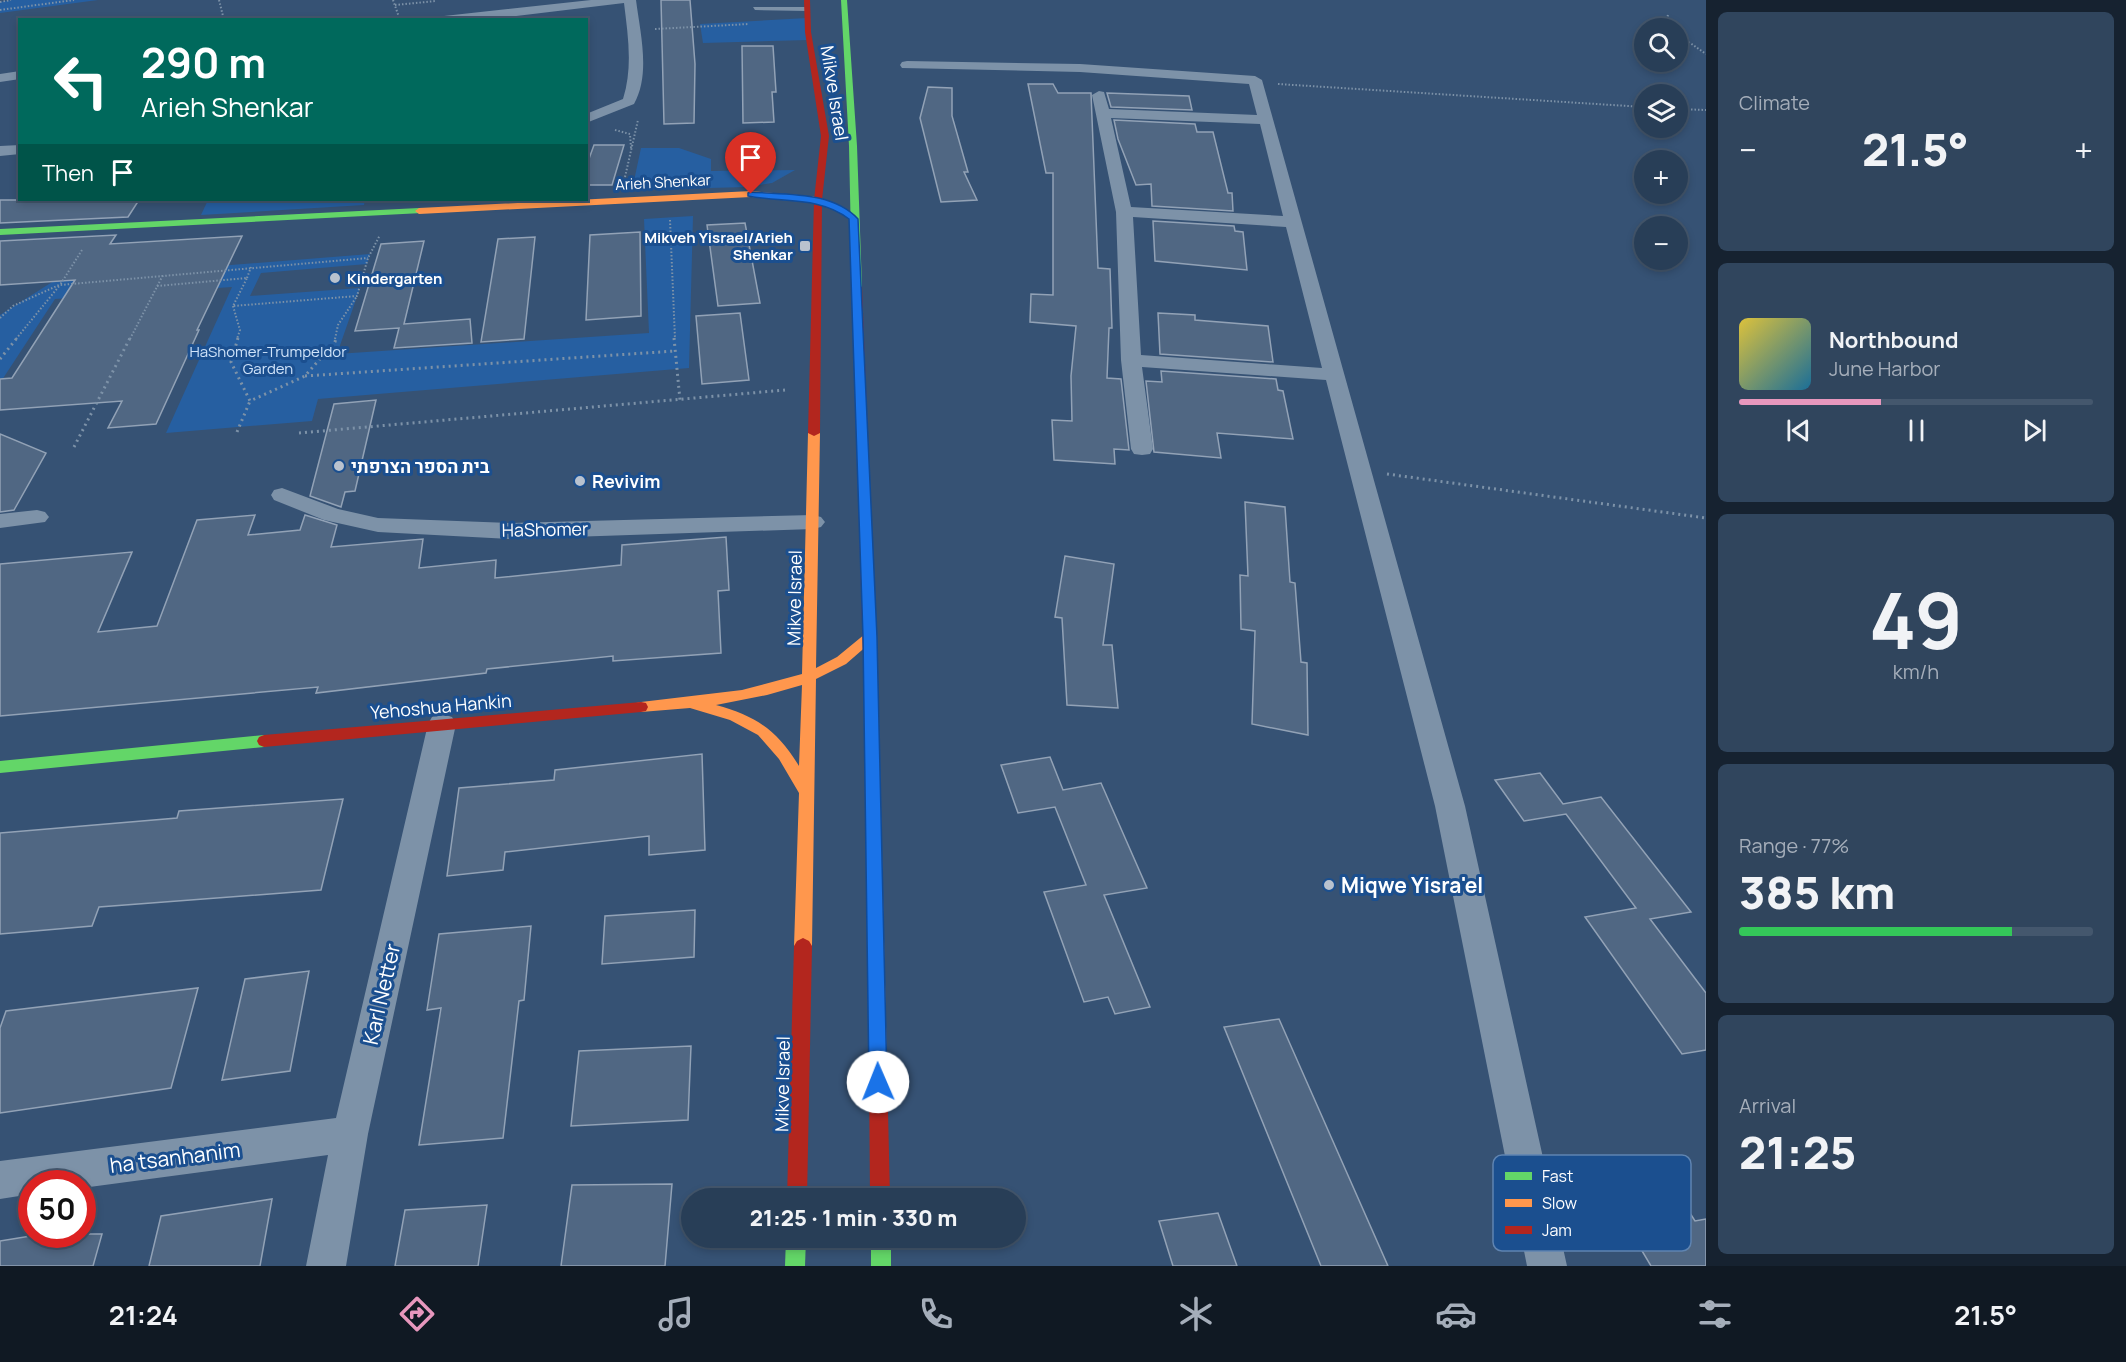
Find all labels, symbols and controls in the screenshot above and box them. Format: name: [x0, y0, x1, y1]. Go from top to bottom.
map controls: [1634, 18, 1688, 270]
button: search: [1634, 18, 1688, 72]
text: 290 m: [141, 33, 266, 91]
icon: left: [42, 42, 120, 120]
street label: Mikve Israel: [816, 44, 854, 142]
button: layers: [1634, 84, 1688, 138]
text: Arieh Shenkar: [141, 88, 314, 125]
text: Climate: [1739, 89, 1810, 116]
text: 21.5°: [1862, 118, 1969, 180]
text: −: [1739, 127, 1757, 172]
text: +: [2074, 127, 2093, 172]
pin: [725, 132, 776, 194]
icon: arrive: [734, 141, 767, 174]
button: +: [1634, 150, 1688, 204]
icon: arrive: [106, 156, 139, 189]
text: Then: [42, 158, 94, 188]
street label: Arieh Shenkar: [615, 169, 712, 195]
button: −: [1634, 216, 1688, 270]
place label: Mikveh Yisrael/Arieh Shenkar: [644, 227, 793, 265]
marker: Mikveh Yisrael/Arieh Shenkar: [798, 239, 812, 253]
place label: Kindergarten: [347, 268, 442, 289]
marker: Kindergarten: [328, 271, 342, 285]
text: Northbound: [1829, 325, 1959, 355]
park label: HaShomer-Trumpeldor Garden: [189, 341, 347, 379]
text: June Harbor: [1829, 355, 1941, 382]
icon: previous: [1782, 414, 1815, 447]
icon: pause: [1900, 414, 1933, 447]
icon: next: [2018, 414, 2051, 447]
place label: בית הספר הצרפתי: [351, 454, 490, 478]
marker: בית הספר הצרפתי: [332, 459, 346, 473]
place label: Revivim: [592, 469, 661, 493]
marker: Revivim: [573, 474, 587, 488]
street label: HaShomer: [501, 516, 589, 542]
street label: Mikve Israel: [781, 550, 807, 646]
text: 49: [1869, 566, 1963, 672]
text: km/h: [1893, 658, 1939, 685]
street label: Yehoshua Hankin: [369, 688, 513, 724]
text: Range · 77%: [1739, 832, 1849, 859]
text: 385 km: [1739, 861, 1895, 923]
place label: Miqwe Yisra'el: [1341, 871, 1483, 899]
marker: Miqwe Yisra'el: [1322, 878, 1336, 892]
street label: Karl Netter: [356, 940, 406, 1047]
street label: Mikve Israel: [769, 1036, 795, 1132]
position arrow: [846, 1050, 910, 1114]
text: Arrival: [1739, 1092, 1796, 1119]
text: 21:25: [1739, 1121, 1856, 1183]
street label: ha tsanhanim: [108, 1135, 242, 1179]
legend: [1493, 1155, 1691, 1251]
text: Fast: [1542, 1165, 1573, 1187]
speed limit sign: 50: [18, 1170, 96, 1248]
text: Slow: [1542, 1192, 1577, 1214]
text: 21:25 · 1 min · 330 m: [750, 1203, 957, 1233]
text: Jam: [1542, 1219, 1572, 1241]
icon: directions: [396, 1293, 438, 1335]
icon: music: [655, 1293, 697, 1335]
icon: phone: [915, 1293, 957, 1335]
icon: climate: [1175, 1293, 1217, 1335]
icon: car: [1435, 1293, 1477, 1335]
icon: filters: [1694, 1293, 1736, 1335]
text: 21:24: [109, 1296, 178, 1333]
text: 21.5°: [1954, 1296, 2017, 1333]

